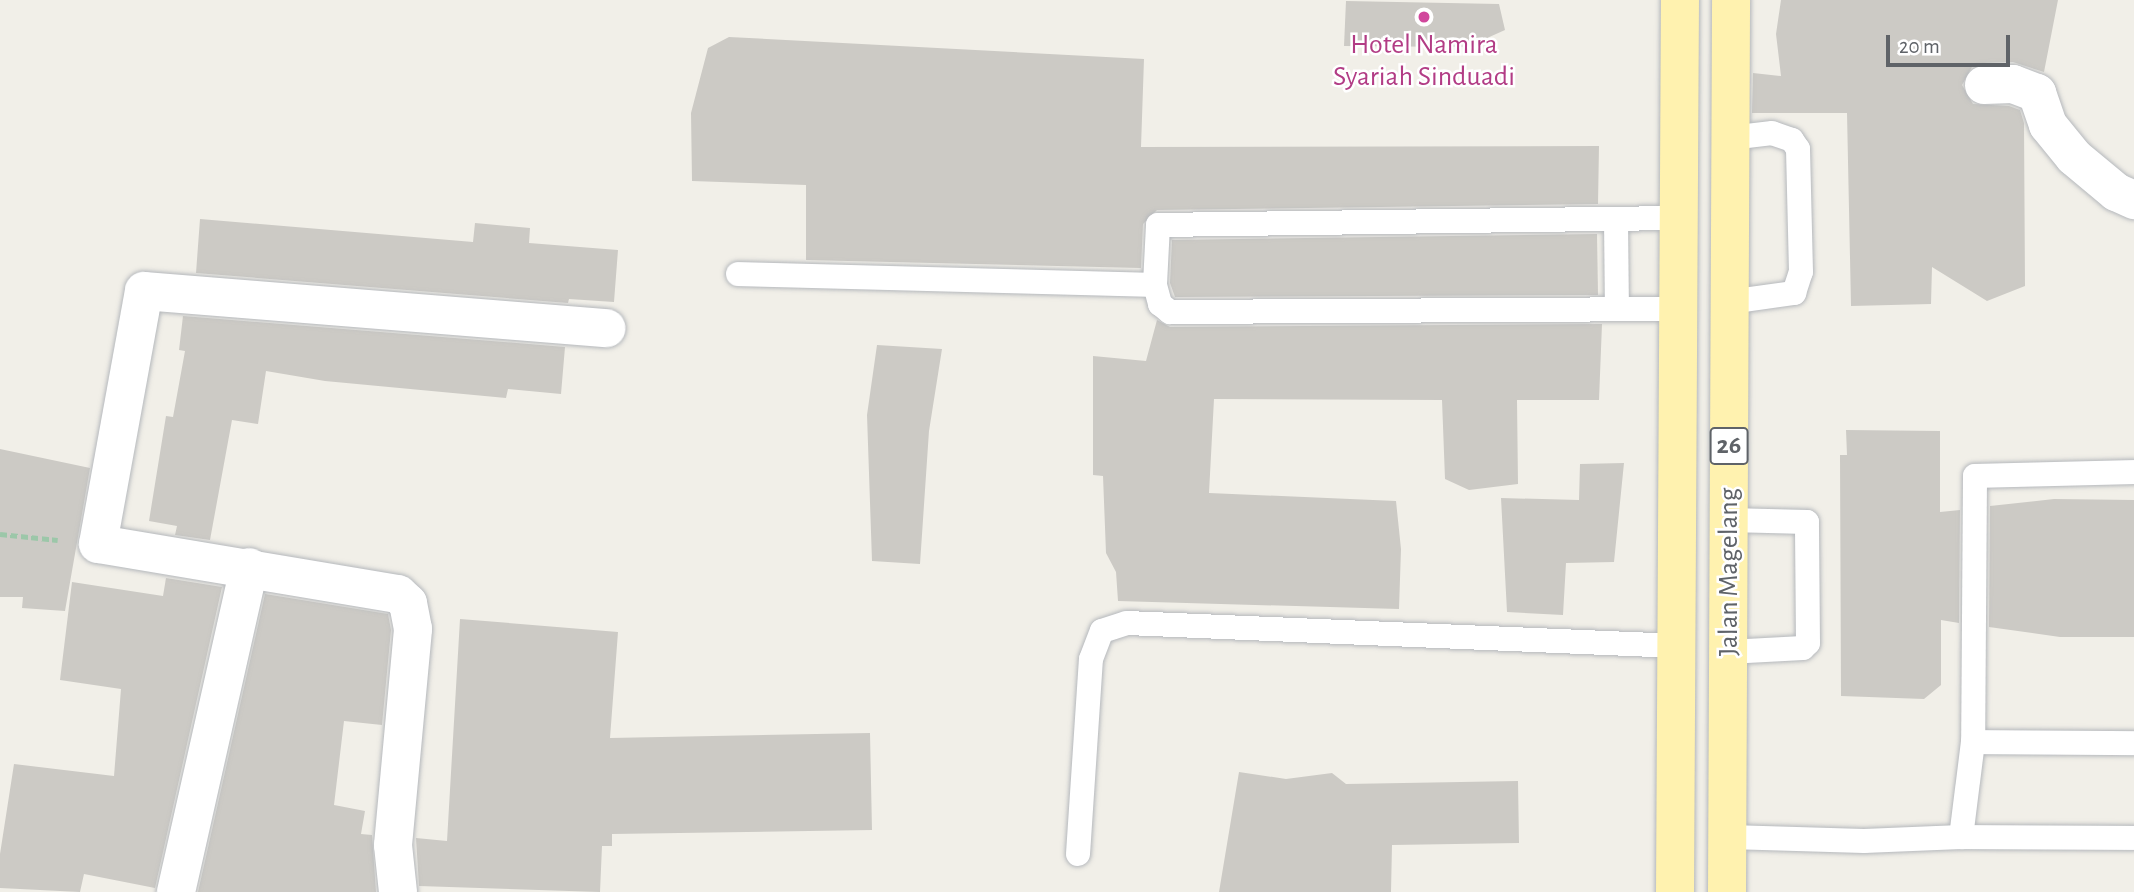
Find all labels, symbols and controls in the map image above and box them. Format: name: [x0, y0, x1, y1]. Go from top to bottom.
marker: Hotel Namira Syariah Sinduadi: [1416, 9, 1432, 25]
scale bar: [1889, 21, 2013, 65]
place label: Hotel Namira Syariah Sinduadi: [1333, 28, 1515, 94]
text: 20 m: [1899, 36, 1940, 57]
road number: 26: [1708, 424, 1750, 468]
street label: Jalan Magelang: [1712, 488, 1746, 656]

